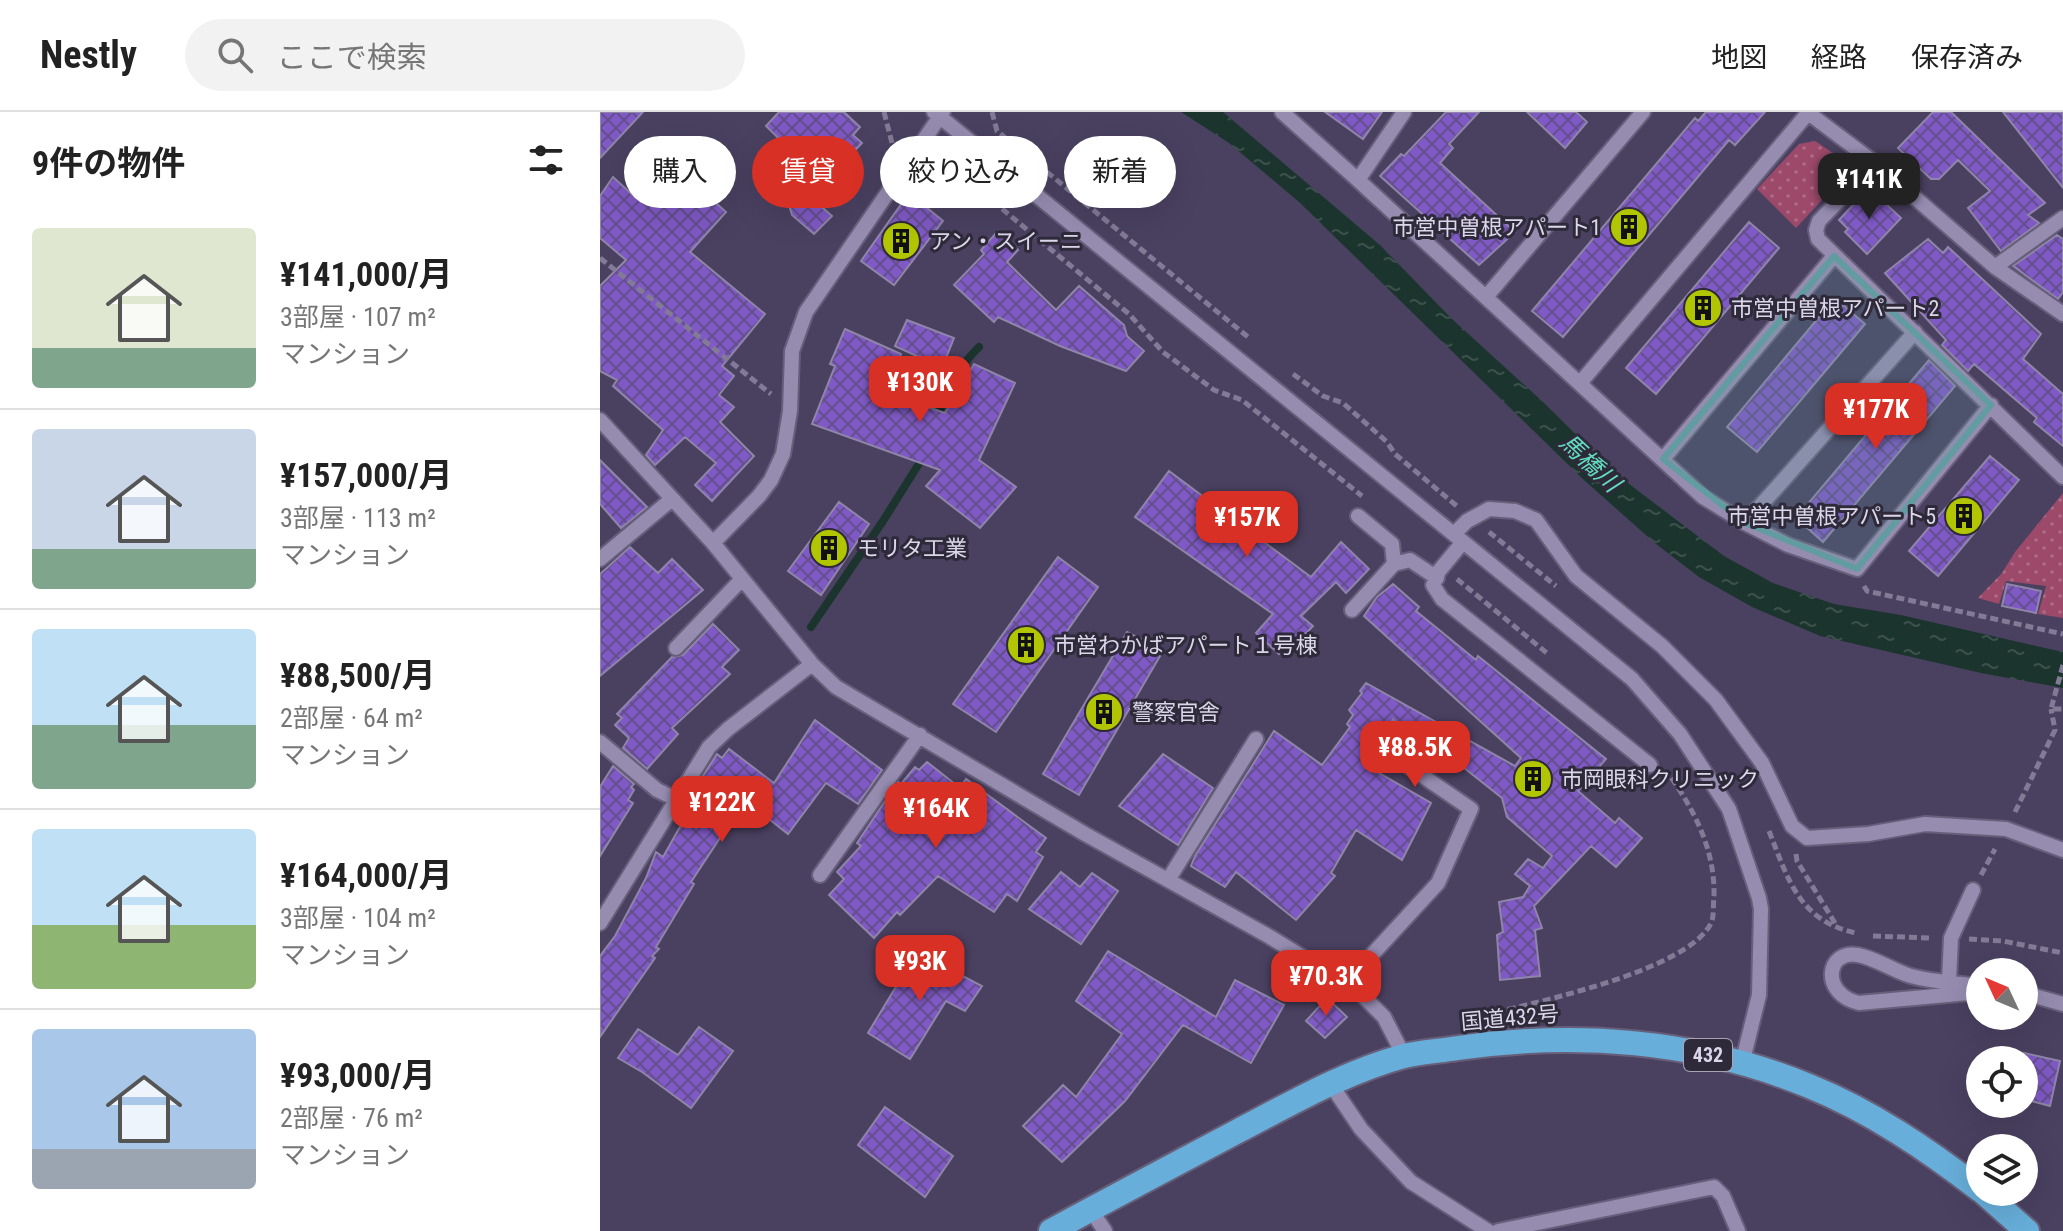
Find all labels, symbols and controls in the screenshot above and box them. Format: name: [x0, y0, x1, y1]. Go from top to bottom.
search box: [185, 19, 745, 91]
text: Nestly: [40, 33, 137, 77]
icon: search: [213, 33, 257, 77]
text: ここで検索: [277, 40, 427, 75]
text: 地図: [1711, 41, 1767, 74]
text: 経路: [1811, 41, 1867, 74]
text: 保存済み: [1911, 41, 2023, 74]
chip: 購入: [624, 136, 736, 208]
chip: 賃貸: [752, 136, 864, 208]
chip: 絞り込み: [880, 136, 1048, 208]
chip: 新着: [1064, 136, 1176, 208]
icon: filters: [524, 138, 568, 182]
text: 9件の物件: [32, 143, 185, 183]
pin: ¥141K: [1813, 153, 1925, 221]
text: ¥141K: [1836, 164, 1902, 194]
building icon: 市営中曽根アパート1: [1608, 206, 1650, 248]
place label: 市営中曽根アパート1: [1393, 215, 1601, 240]
building icon: アン・スイーニ: [880, 220, 922, 262]
place label: アン・スイーニ: [929, 229, 1082, 254]
text: ¥141,000/月: [280, 254, 453, 294]
icon: home: [96, 260, 192, 356]
building icon: 市営中曽根アパート2: [1682, 287, 1724, 329]
place label: 市営中曽根アパート2: [1731, 296, 1939, 321]
text: 3部屋 · 107 m²: [280, 302, 436, 332]
text: マンション: [280, 339, 410, 369]
pin: ¥130K: [864, 356, 976, 424]
text: ¥130K: [887, 367, 953, 397]
pin: ¥177K: [1820, 383, 1932, 451]
text: ¥177K: [1843, 394, 1909, 424]
water label: 馬橋川: [1554, 428, 1628, 500]
text: ¥157,000/月: [280, 455, 453, 495]
icon: home: [96, 461, 192, 557]
pin: ¥157K: [1191, 491, 1303, 559]
building icon: 市営中曽根アパート5: [1943, 495, 1985, 537]
text: ¥157K: [1214, 502, 1280, 532]
text: 3部屋 · 113 m²: [280, 503, 436, 533]
place label: 市営中曽根アパート5: [1728, 504, 1936, 529]
building icon: モリタ工業: [808, 527, 850, 569]
place label: モリタ工業: [857, 536, 967, 561]
text: マンション: [280, 540, 410, 570]
building icon: 市営わかばアパート１号棟: [1005, 624, 1047, 666]
place label: 市営わかばアパート１号棟: [1054, 633, 1318, 658]
text: ¥88,500/月: [280, 655, 436, 695]
icon: home: [96, 661, 192, 757]
building icon: 警察官舎: [1083, 691, 1125, 733]
place label: 警察官舎: [1132, 700, 1220, 725]
text: 2部屋 · 64 m²: [280, 703, 423, 733]
pin: ¥88.5K: [1350, 721, 1480, 789]
text: ¥88.5K: [1378, 732, 1452, 762]
text: マンション: [280, 740, 410, 770]
building icon: 市岡眼科クリニック: [1512, 758, 1554, 800]
place label: 市岡眼科クリニック: [1561, 767, 1759, 792]
pin: ¥122K: [666, 776, 778, 844]
pin: ¥164K: [880, 782, 992, 850]
text: ¥122K: [689, 787, 755, 817]
text: ¥164K: [903, 793, 969, 823]
text: ¥164,000/月: [280, 855, 453, 895]
icon: home: [96, 861, 192, 957]
text: 3部屋 · 104 m²: [280, 903, 436, 933]
pin: ¥93K: [873, 935, 967, 1003]
text: マンション: [280, 940, 410, 970]
text: ¥93K: [893, 946, 947, 976]
pin: ¥70.3K: [1261, 950, 1391, 1018]
north arrow: [1966, 958, 2038, 1030]
map controls: [1966, 958, 2038, 1206]
text: ¥70.3K: [1289, 961, 1363, 991]
street label: 国道432号: [1460, 1001, 1560, 1035]
road number: 432: [1684, 1039, 1732, 1071]
button: locate: [1966, 1046, 2038, 1118]
text: ¥93,000/月: [280, 1055, 436, 1095]
icon: home: [96, 1061, 192, 1157]
text: 2部屋 · 76 m²: [280, 1103, 423, 1133]
button: layers: [1966, 1134, 2038, 1206]
text: マンション: [280, 1140, 410, 1170]

